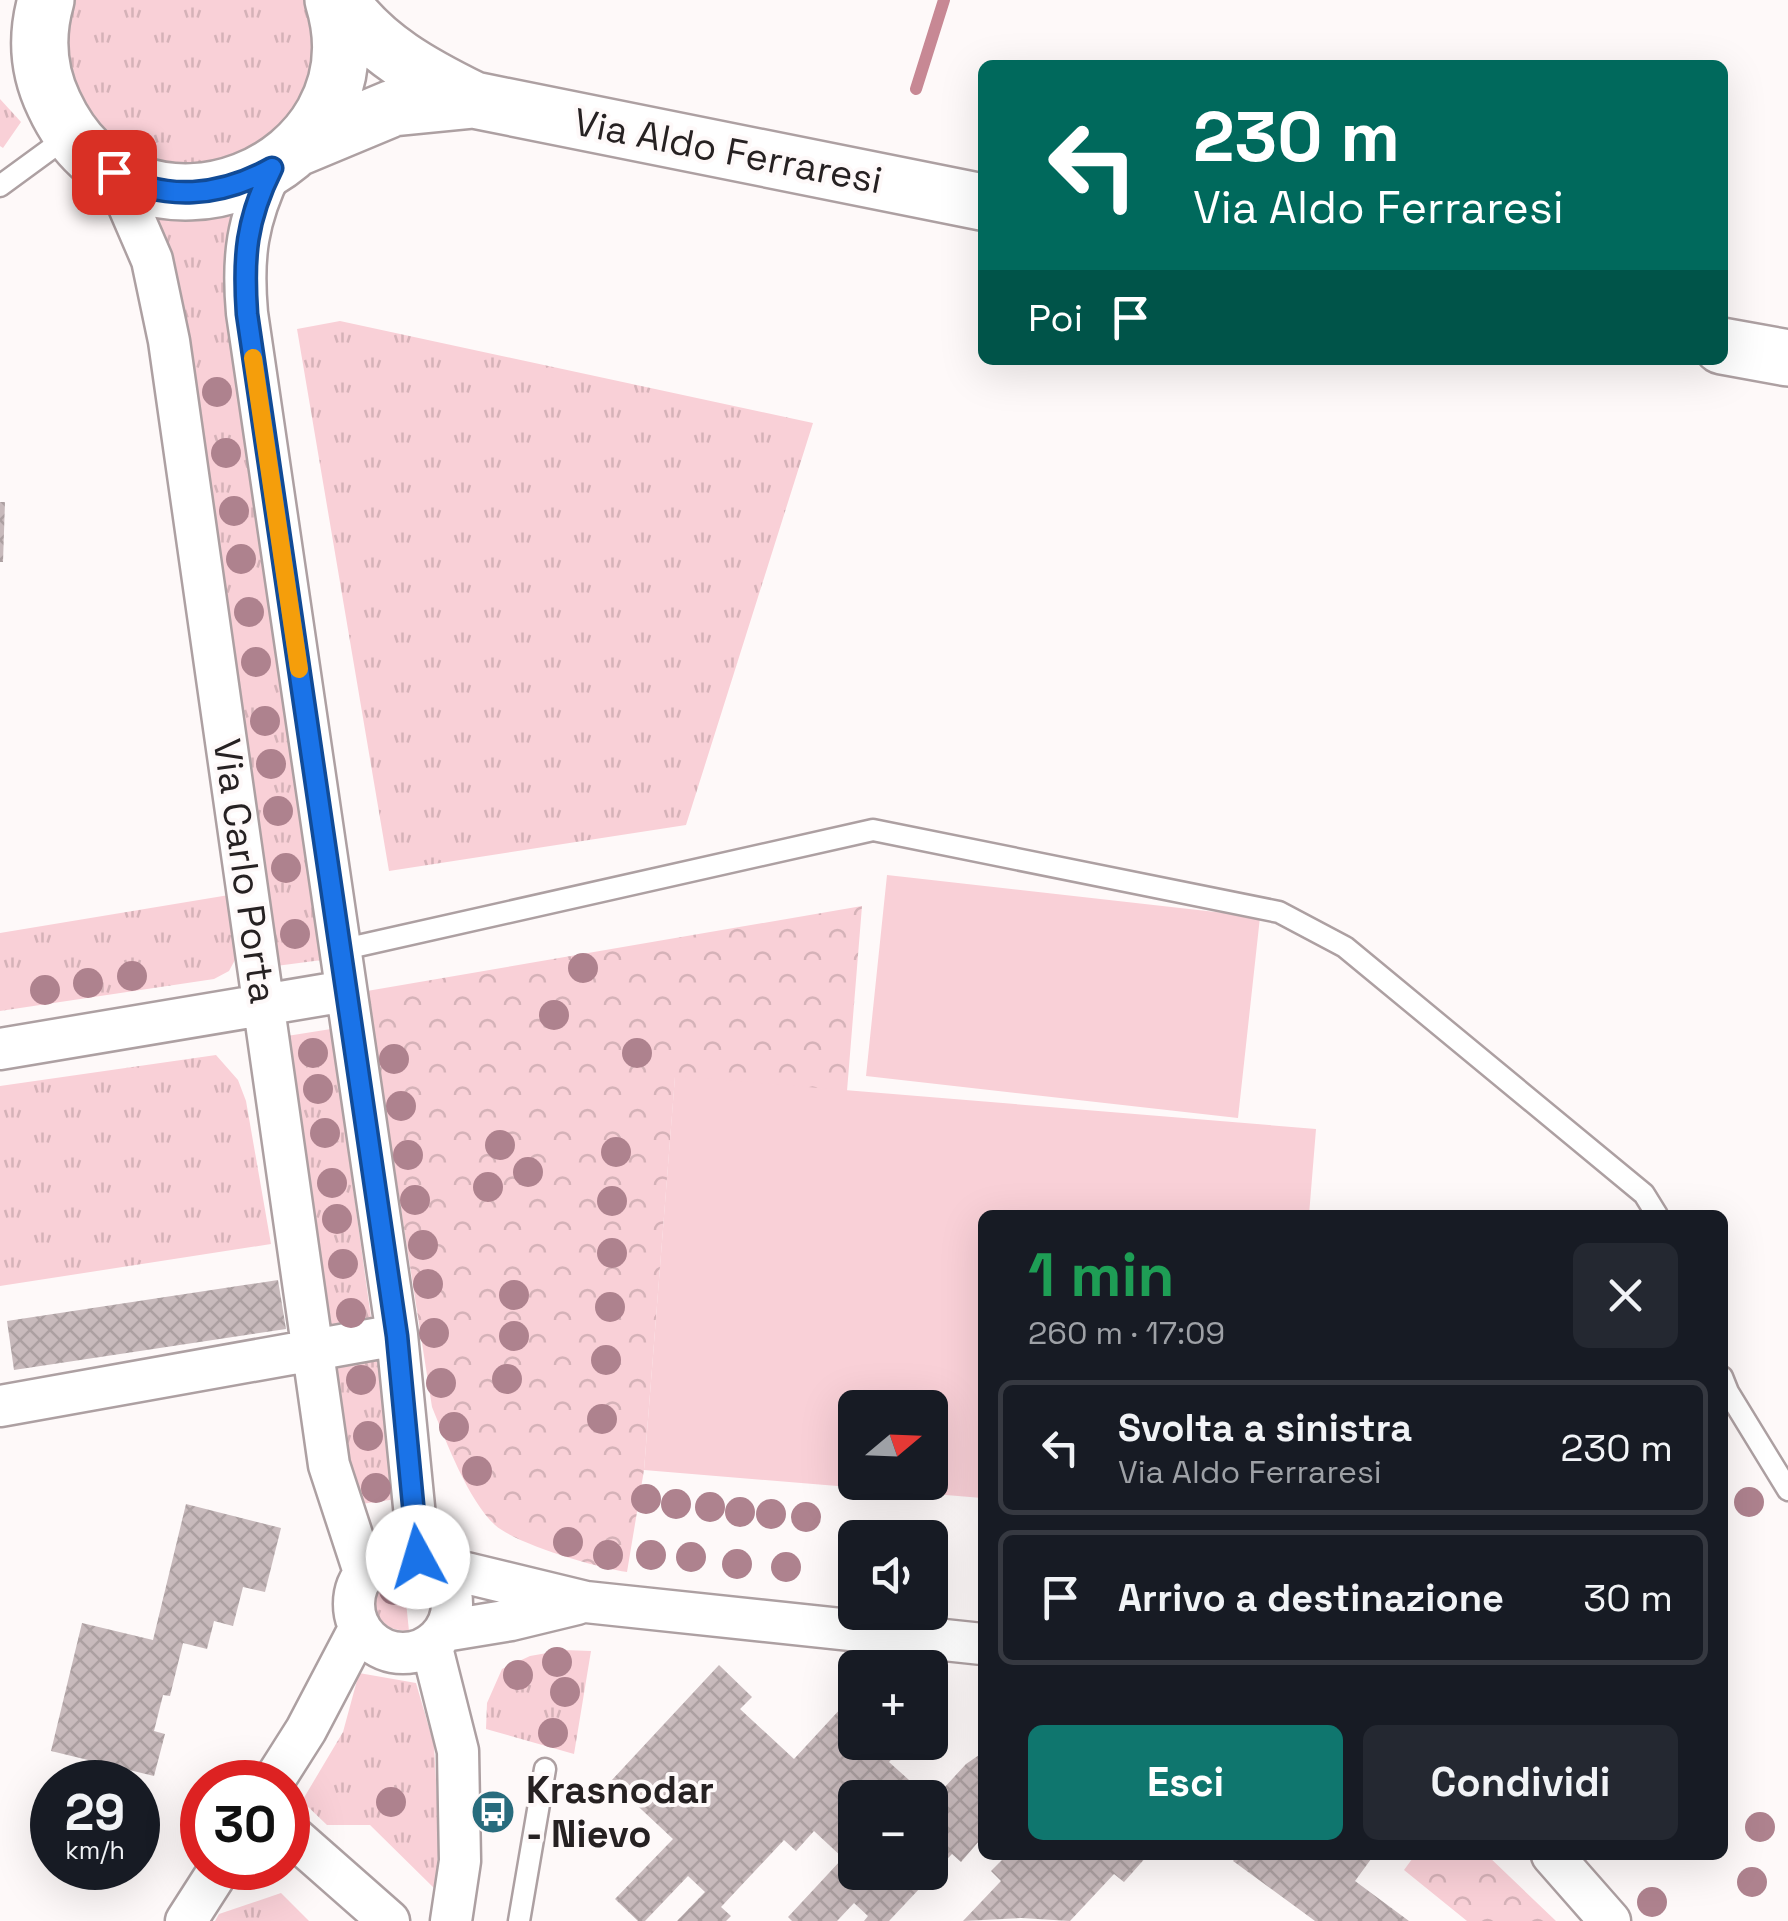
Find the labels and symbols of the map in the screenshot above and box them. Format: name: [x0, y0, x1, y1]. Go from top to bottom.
street label: Via Aldo Ferraresi: [570, 98, 886, 204]
pin: [72, 130, 157, 215]
street label: Via Carlo Porta: [203, 736, 287, 1006]
north arrow: [838, 1390, 948, 1500]
position arrow: [366, 1505, 470, 1609]
speed limit sign: 30: [180, 1760, 310, 1890]
place label: Krasnodar - Nievo: [526, 1766, 714, 1858]
bus stop icon: Krasnodar - Nievo: [470, 1789, 516, 1835]

